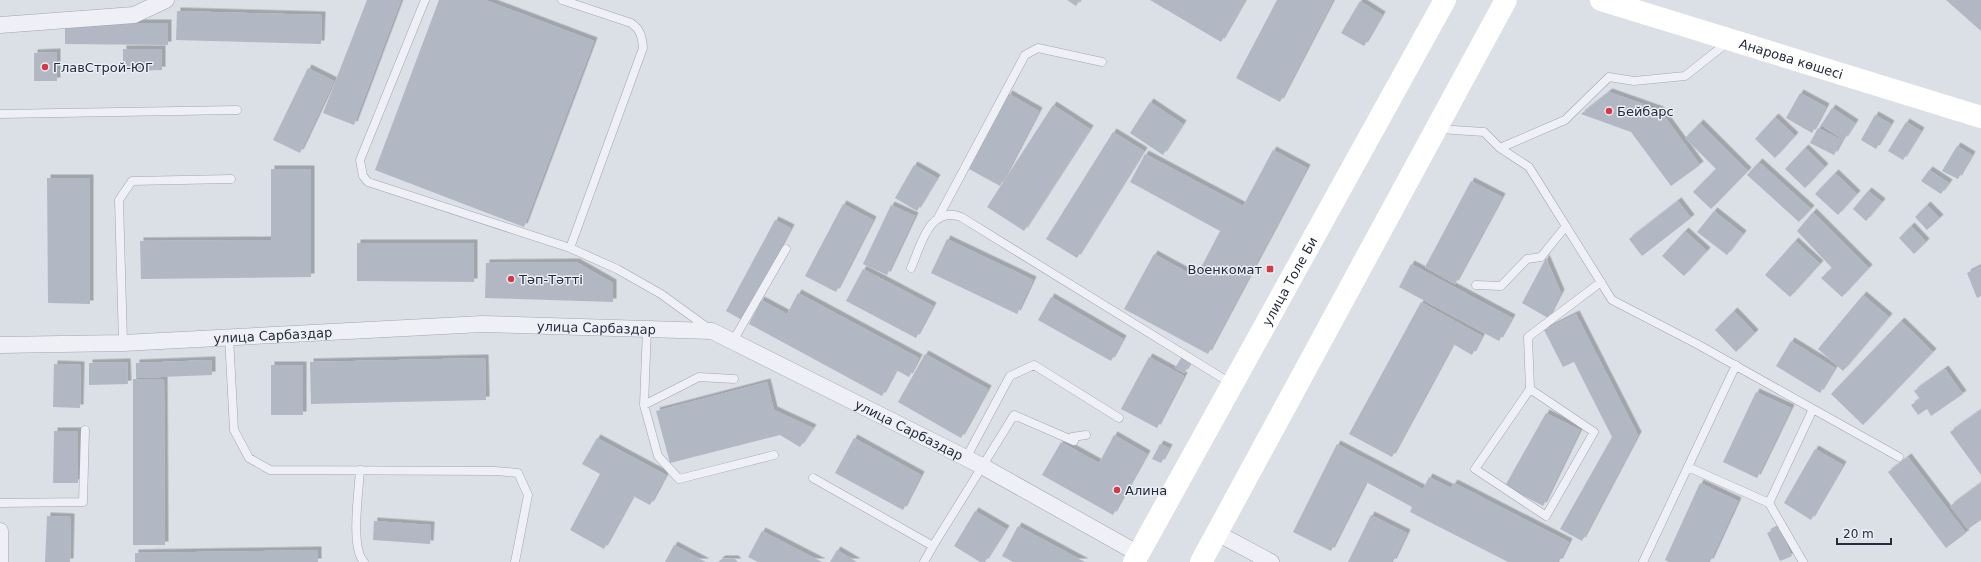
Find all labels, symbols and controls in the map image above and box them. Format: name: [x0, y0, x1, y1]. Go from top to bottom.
street label: Анарова көшесі: [1737, 36, 1845, 82]
place label: ГлавСтрой-ЮГ: [53, 60, 153, 75]
marker: ГлавСтрой-ЮГ: [40, 62, 50, 72]
place label: Бейбарс: [1617, 104, 1674, 119]
marker: Бейбарс: [1604, 106, 1614, 116]
street label: улица Толе Би: [1259, 234, 1320, 328]
place label: Военкомат: [1187, 262, 1262, 277]
marker: Военкомат: [1265, 264, 1275, 274]
place label: Тәп-Тәтті: [518, 272, 583, 287]
marker: Тәп-Тәтті: [506, 274, 516, 284]
street label: улица Сарбаздар: [537, 318, 656, 337]
street label: улица Сарбаздар: [213, 324, 333, 346]
street label: улица Сарбаздар: [853, 396, 966, 463]
place label: Алина: [1125, 483, 1167, 498]
marker: Алина: [1112, 485, 1122, 495]
scale bar: [1837, 520, 1891, 546]
text: 20 m: [1843, 527, 1874, 541]

